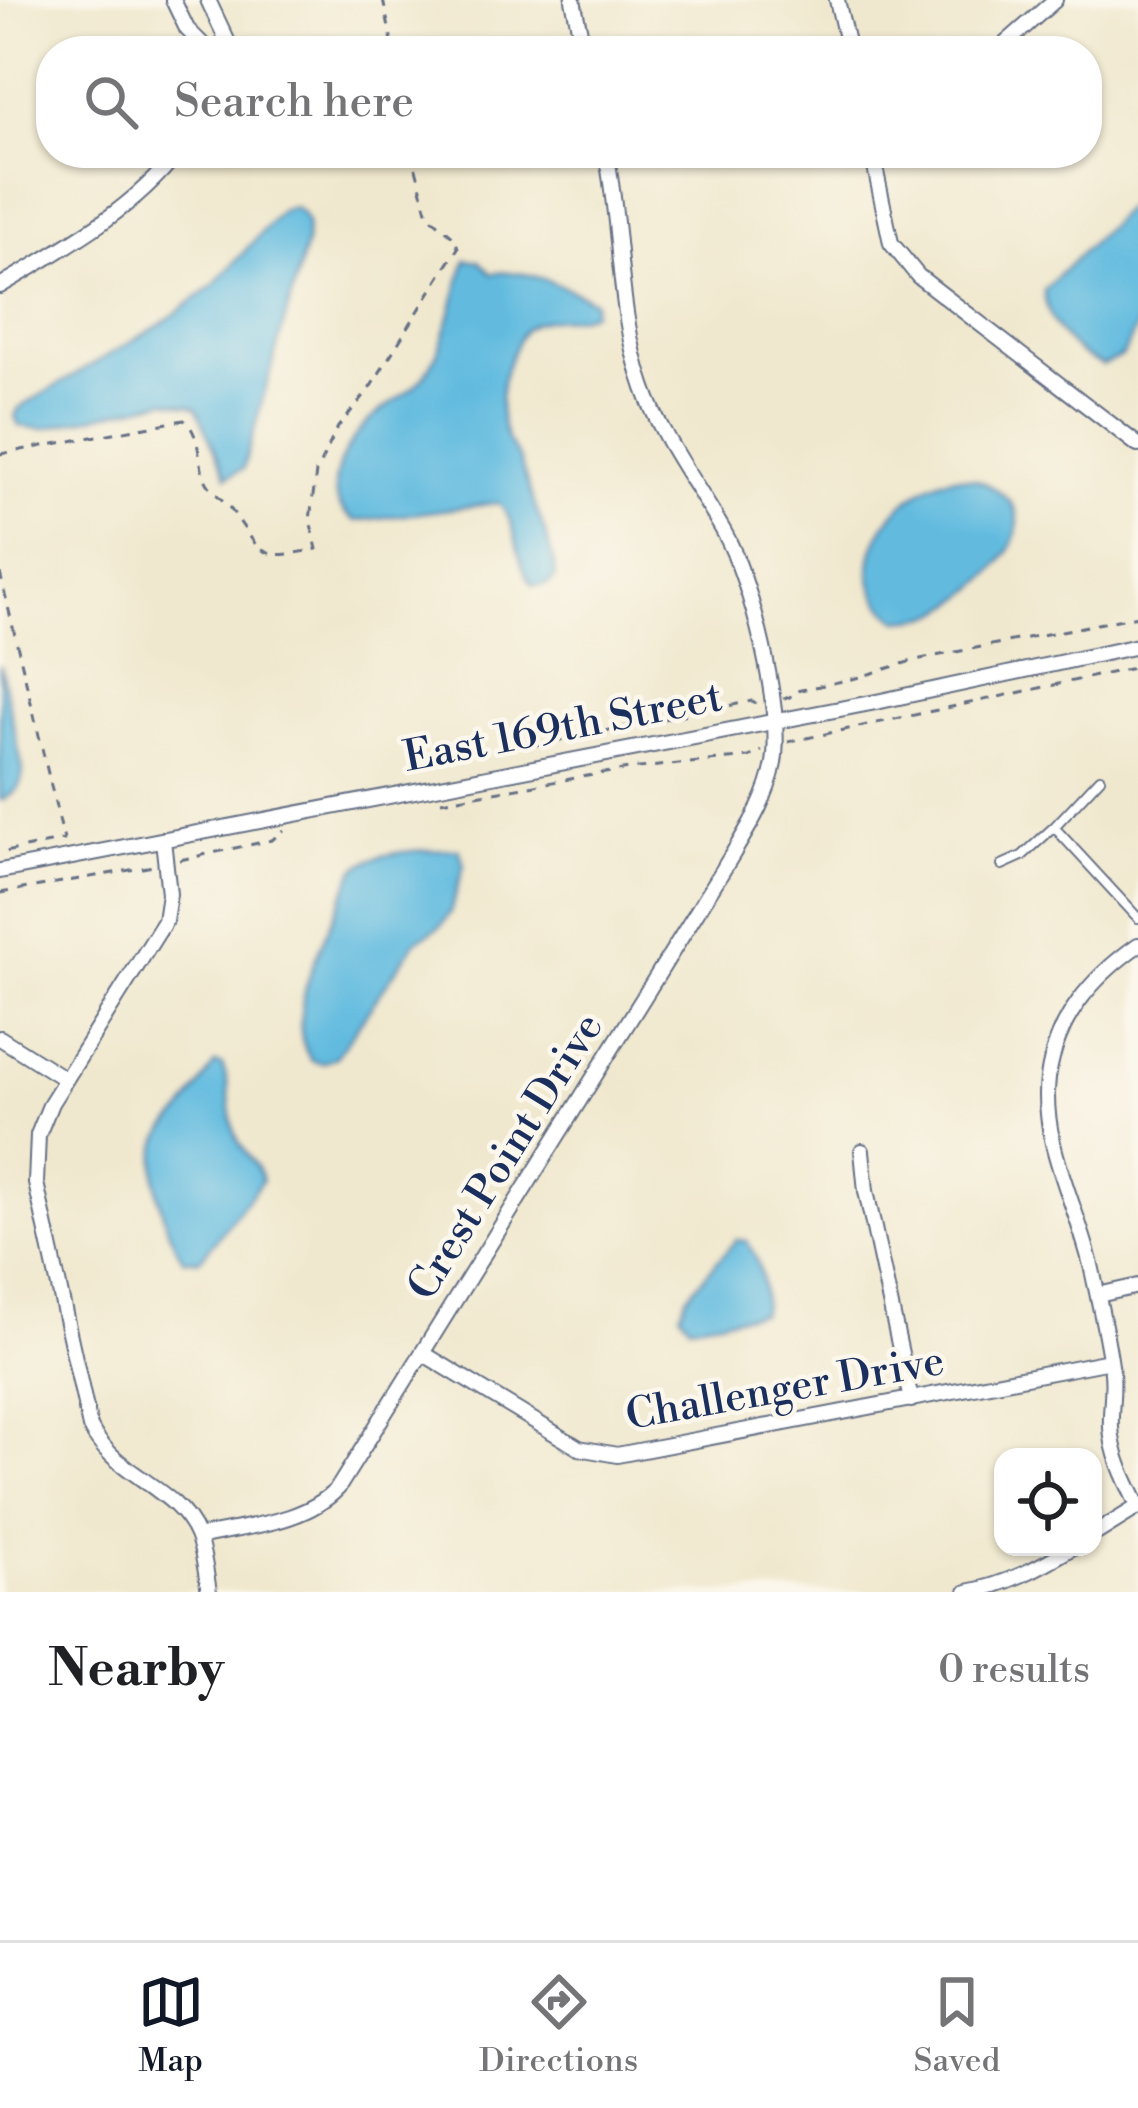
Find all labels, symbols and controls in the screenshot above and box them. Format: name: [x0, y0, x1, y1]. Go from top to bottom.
search box: [36, 36, 1102, 168]
icon: search: [78, 69, 144, 135]
text: Search here: [174, 74, 414, 131]
street label: East 169th Street: [399, 671, 727, 785]
street label: Crest Point Drive: [396, 1003, 616, 1311]
street label: Challenger Drive: [622, 1335, 949, 1444]
map controls: [994, 1448, 1102, 1556]
button: locate: [994, 1448, 1102, 1556]
text: Nearby: [48, 1638, 224, 1702]
text: 0 results: [938, 1646, 1090, 1695]
tab: Map: [138, 1969, 204, 2082]
tab: Directions: [479, 1969, 638, 2082]
tab: Saved: [914, 1969, 1000, 2082]

